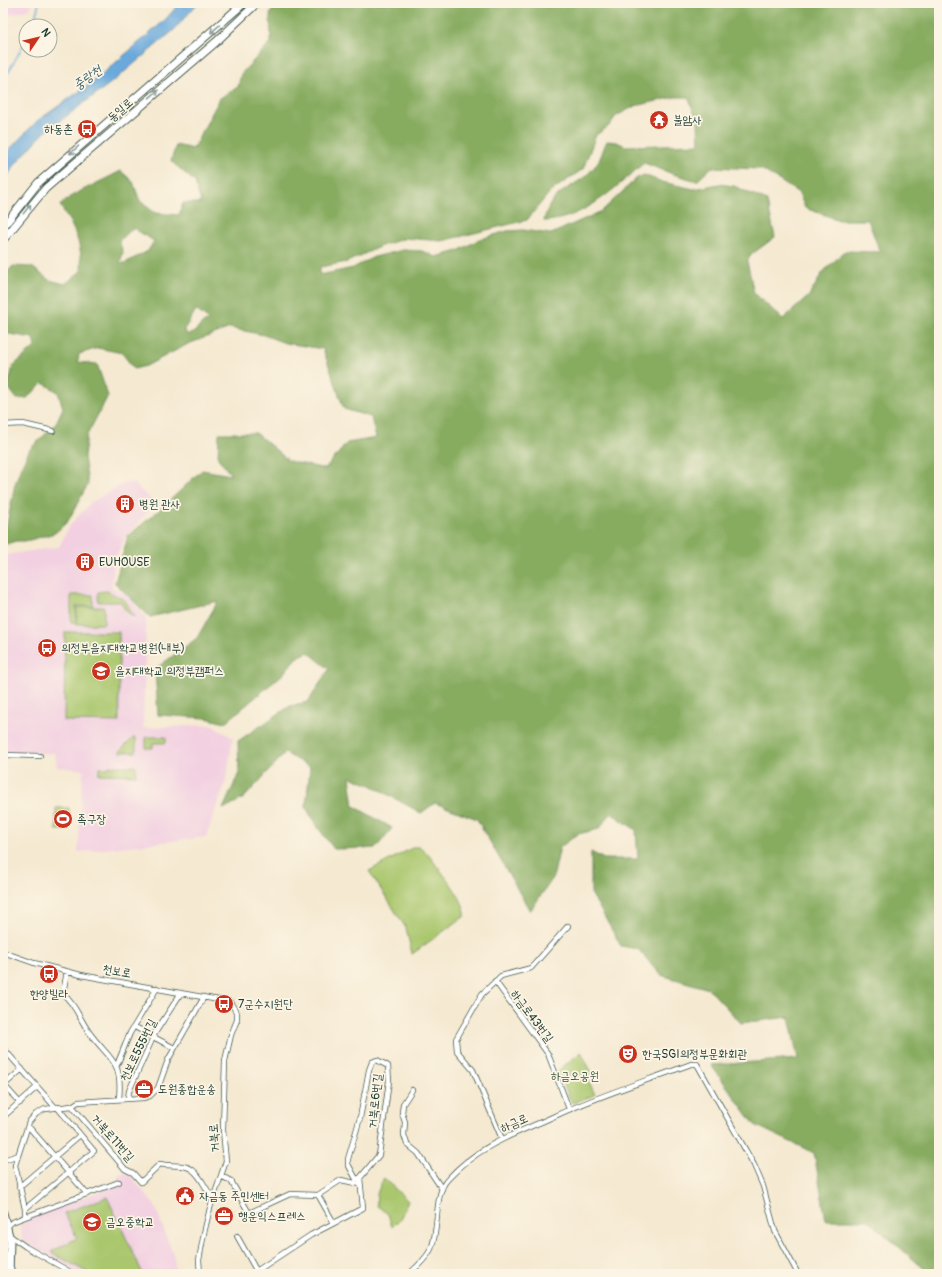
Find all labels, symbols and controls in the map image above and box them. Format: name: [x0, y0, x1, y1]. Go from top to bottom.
north arrow: [18, 18, 58, 58]
one-way arrow: [210, 24, 220, 33]
text: N: [38, 26, 54, 40]
water label: 중랑천: [70, 61, 106, 94]
one-way arrow: [149, 90, 160, 99]
street label: 동일로: [104, 95, 136, 126]
temple icon: 불암사: [648, 109, 670, 131]
place label: 불암사: [673, 113, 702, 128]
bus stop icon: 하동촌: [76, 118, 98, 140]
place label: 하동촌: [44, 122, 73, 137]
one-way arrow: [69, 146, 80, 155]
one-way arrow: [23, 204, 31, 215]
building icon: 병원 관사: [114, 493, 136, 515]
place label: 병원 관사: [139, 497, 180, 512]
building icon: EUHOUSE: [74, 551, 96, 573]
place label: EUHOUSE: [99, 555, 150, 570]
bus stop icon: 의정부을지대학교병원(내부): [36, 637, 58, 659]
place label: 의정부을지대학교병원(내부): [61, 641, 185, 656]
school or university icon: 을지대학교 의정부캠퍼스: [90, 660, 112, 682]
place label: 을지대학교 의정부캠퍼스: [115, 664, 224, 679]
sports icon: 족구장: [52, 808, 74, 830]
place label: 족구장: [77, 812, 106, 827]
street label: 천보로: [101, 962, 132, 981]
bus stop icon: 한양빌라: [38, 963, 60, 985]
place label: 한양빌라: [30, 987, 69, 1002]
street label: 하금로43번길: [507, 987, 556, 1046]
bus stop icon: 7군수지원단: [213, 993, 235, 1015]
place label: 7군수지원단: [238, 997, 293, 1012]
street label: 천보로555번길: [117, 1016, 160, 1084]
theatre icon: 한국SGI의정부문화회관: [617, 1043, 639, 1065]
place label: 한국SGI의정부문화회관: [642, 1047, 748, 1062]
park label: 하금오공원: [551, 1069, 599, 1084]
street label: 거북로6번길: [365, 1072, 386, 1129]
office icon: 도원종합운송: [133, 1078, 155, 1100]
place label: 도원종합운송: [158, 1082, 216, 1097]
street label: 하금로: [498, 1111, 530, 1136]
street label: 거북로11번길: [88, 1112, 137, 1165]
street label: 거북로: [206, 1123, 223, 1153]
public building icon: 자금동 주민센터: [174, 1185, 196, 1207]
place label: 자금동 주민센터: [199, 1189, 269, 1204]
office icon: 행운익스프레스: [213, 1205, 235, 1227]
place label: 행운익스프레스: [238, 1209, 306, 1224]
school or university icon: 금오중학교: [81, 1211, 103, 1233]
place label: 금오중학교: [106, 1215, 154, 1230]

